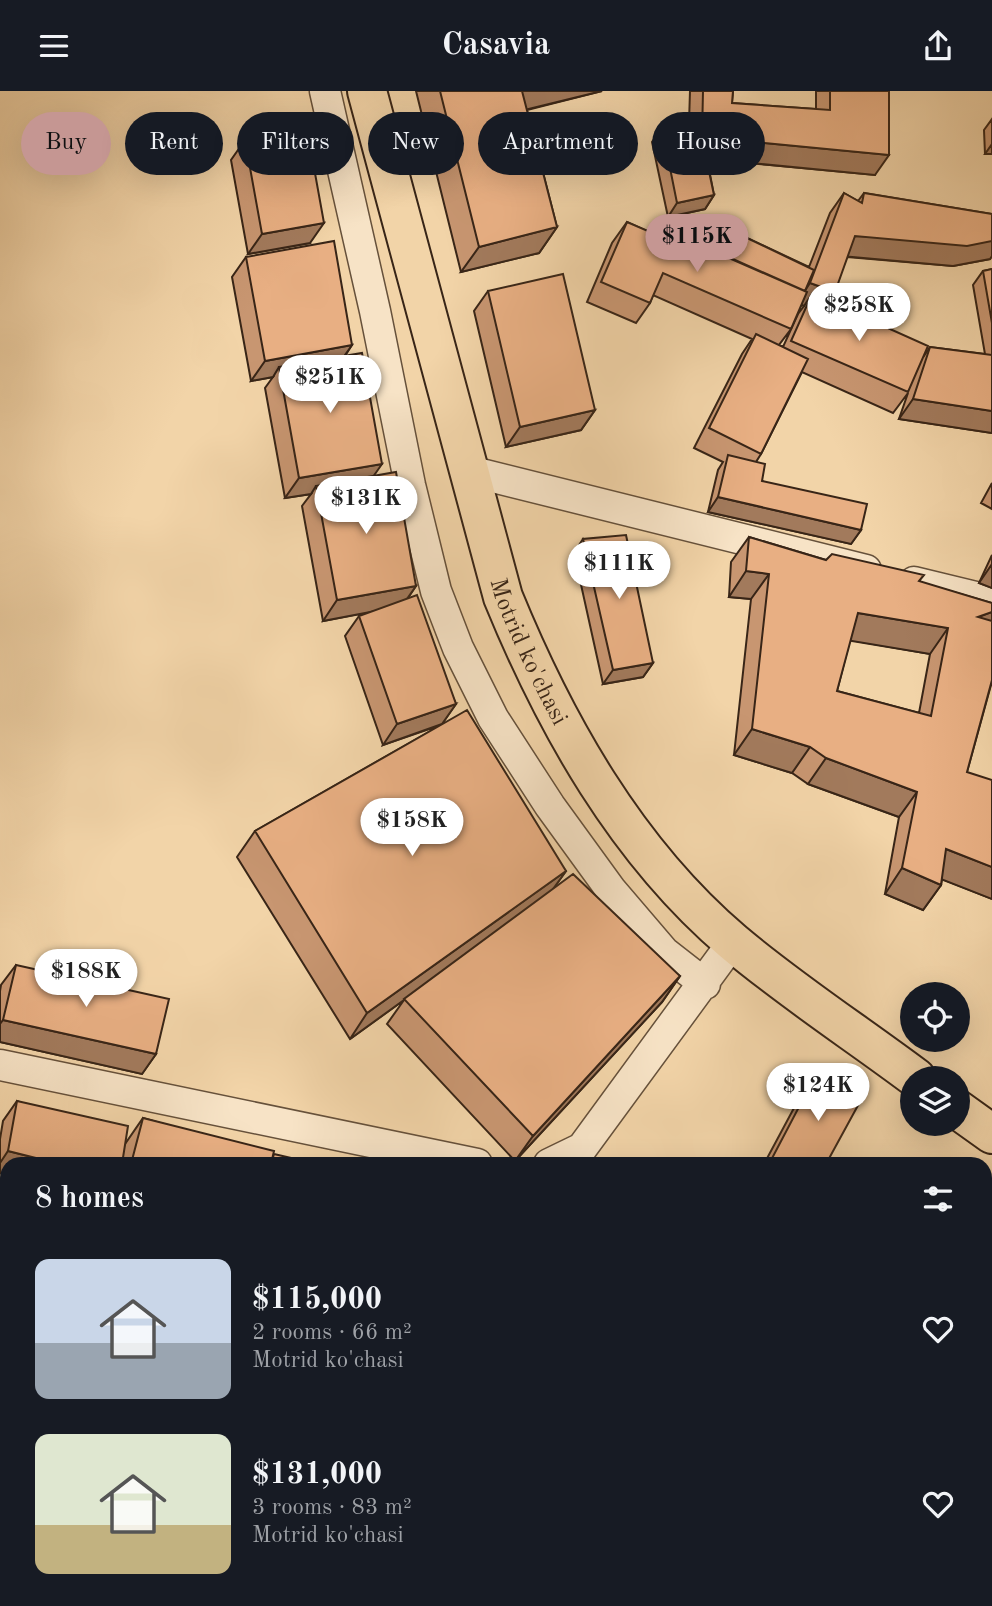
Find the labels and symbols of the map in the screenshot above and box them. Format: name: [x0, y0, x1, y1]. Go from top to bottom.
pin: $115K: [648, 215, 746, 274]
pin: $258K: [810, 283, 908, 343]
pin: $251K: [281, 355, 379, 415]
pin: $131K: [317, 477, 415, 536]
pin: $111K: [570, 541, 668, 601]
street label: Motrid ko'chasi: [484, 576, 571, 730]
pin: $158K: [363, 799, 461, 858]
pin: $188K: [37, 949, 135, 1009]
pin: $124K: [769, 1063, 867, 1123]

